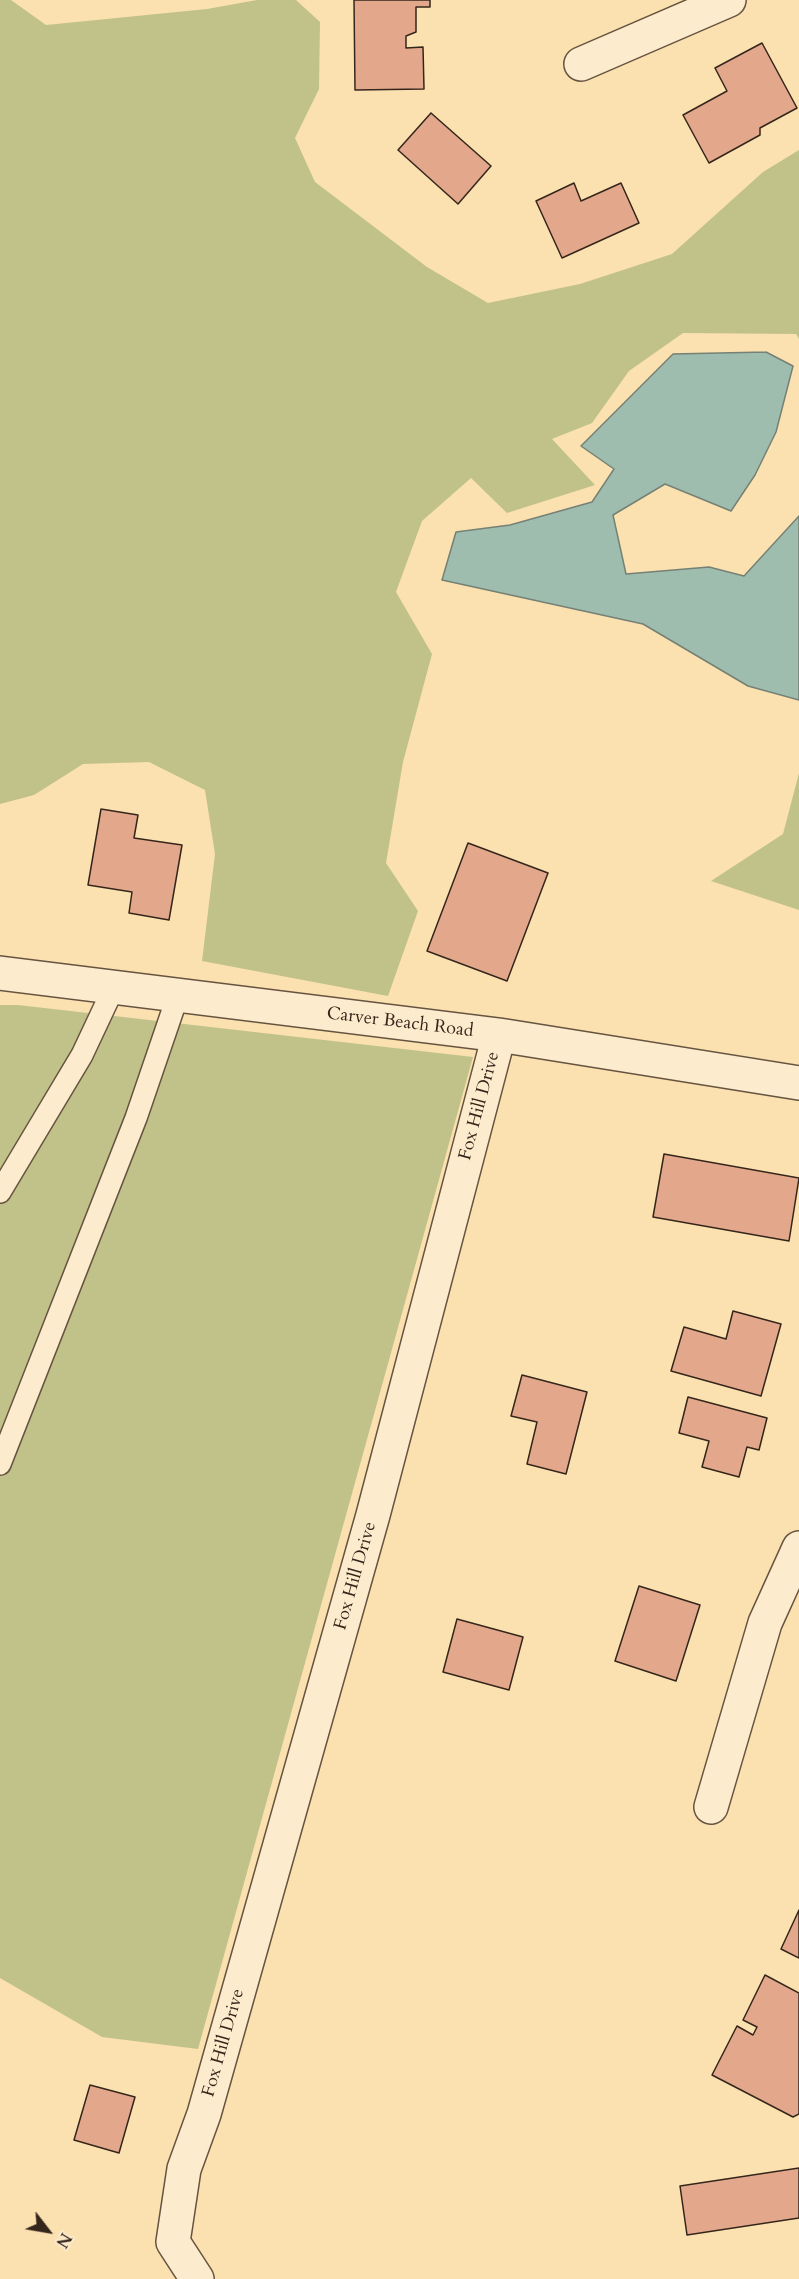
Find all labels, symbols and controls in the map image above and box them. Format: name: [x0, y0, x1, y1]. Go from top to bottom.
street label: Carver Beach Road: [326, 1003, 474, 1043]
street label: Fox Hill Drive: [455, 1049, 505, 1163]
street label: Fox Hill Drive: [330, 1519, 382, 1633]
street label: Fox Hill Drive: [198, 1986, 250, 2100]
north arrow: [18, 2201, 78, 2261]
text: N: [50, 2229, 76, 2252]

